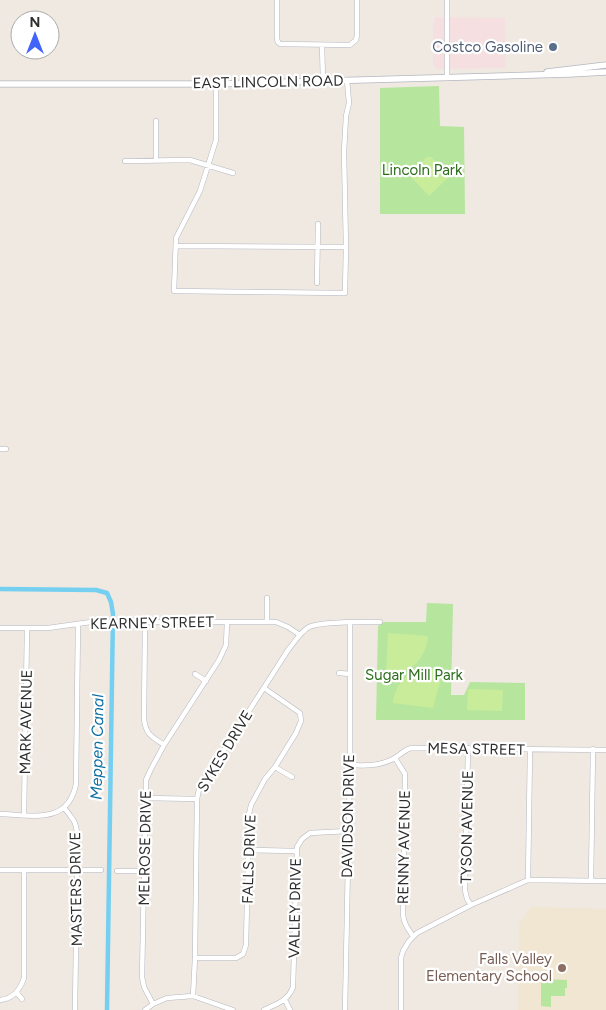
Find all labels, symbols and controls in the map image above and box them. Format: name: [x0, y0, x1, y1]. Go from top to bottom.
north arrow: [10, 10, 60, 60]
text: N: [30, 14, 40, 31]
place label: Costco Gasoline: [432, 38, 543, 56]
marker: Costco Gasoline: [547, 41, 559, 53]
street label: EAST LINCOLN ROAD: [192, 72, 344, 92]
park label: Lincoln Park: [382, 161, 463, 179]
street label: KEARNEY STREET: [90, 613, 215, 633]
park label: Sugar Mill Park: [365, 666, 464, 684]
street label: MARK AVENUE: [16, 669, 36, 775]
water label: Meppen Canal: [87, 694, 107, 800]
street label: SYKES DRIVE: [194, 707, 256, 795]
street label: MESA STREET: [427, 739, 526, 759]
street label: DAVIDSON DRIVE: [338, 754, 358, 878]
street label: TYSON AVENUE: [457, 770, 477, 884]
street label: MELROSE DRIVE: [135, 790, 155, 906]
street label: RENNY AVENUE: [394, 790, 414, 904]
street label: FALLS DRIVE: [238, 814, 260, 904]
street label: MASTERS DRIVE: [66, 832, 86, 946]
street label: VALLEY DRIVE: [285, 858, 305, 958]
place label: Falls Valley Elementary School: [426, 950, 552, 985]
marker: Falls Valley Elementary School: [556, 962, 568, 974]

